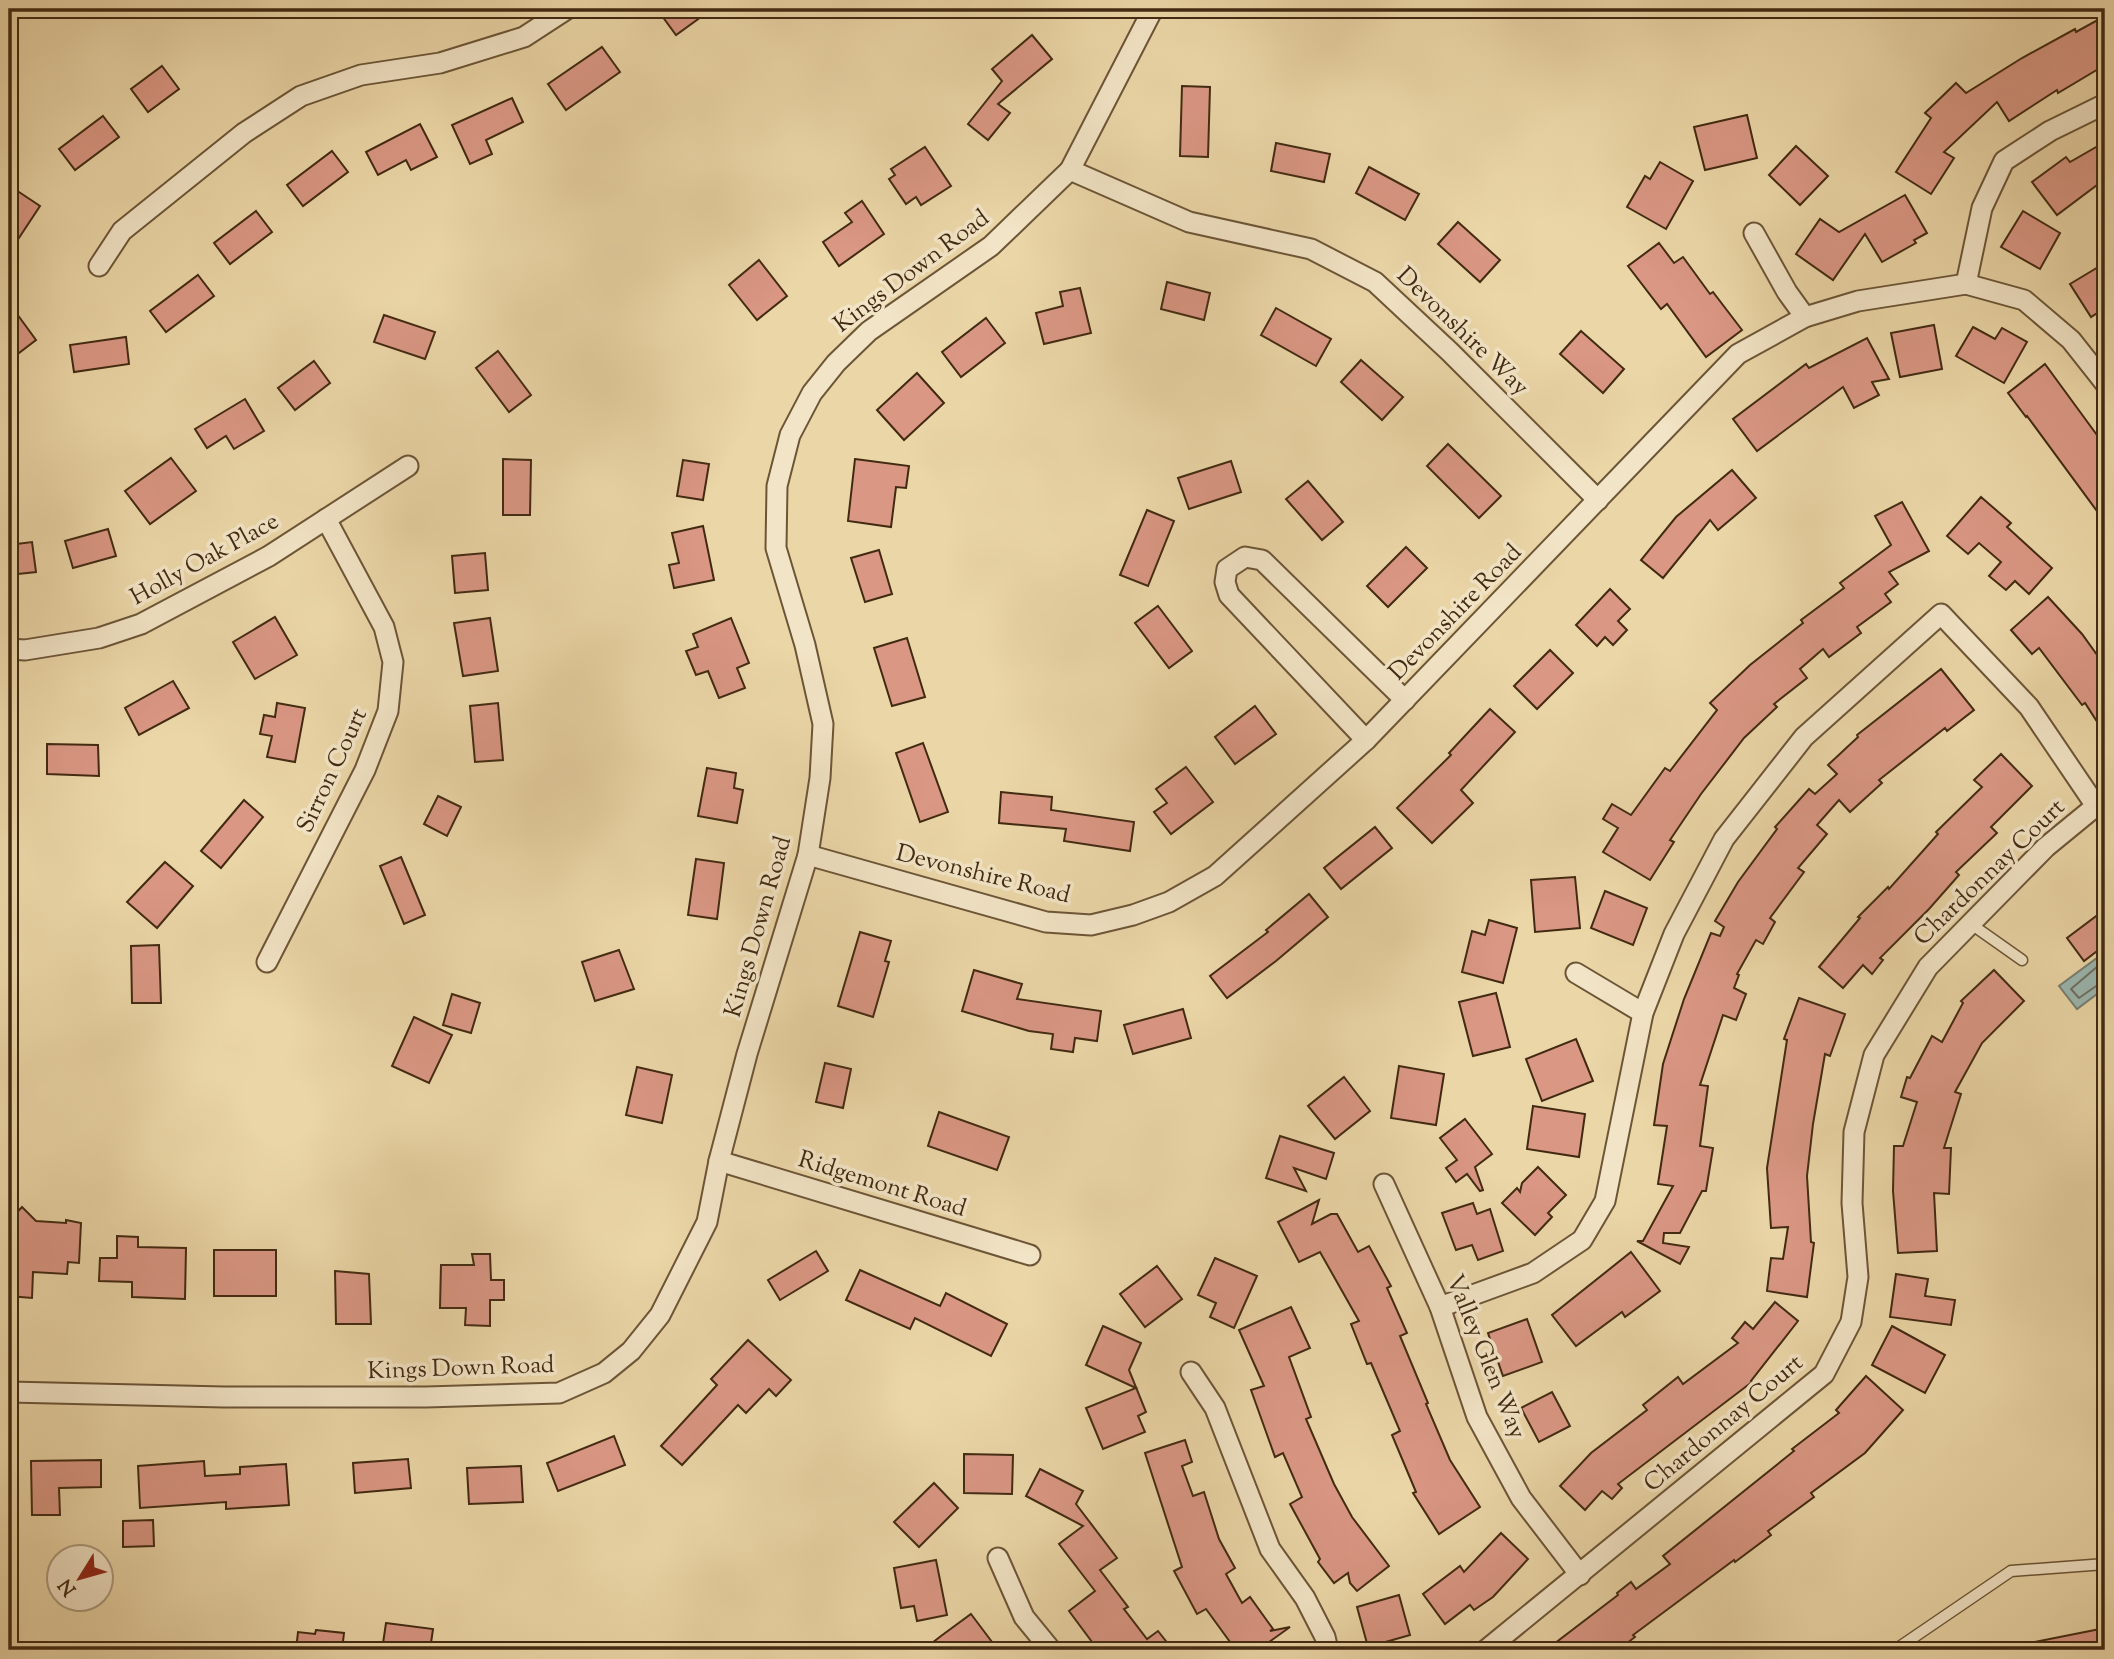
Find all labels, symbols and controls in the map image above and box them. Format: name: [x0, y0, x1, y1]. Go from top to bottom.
street label: Kings Down Road: [827, 202, 997, 342]
street label: Devonshire Way: [1388, 260, 1536, 404]
street label: Holly Oak Place: [125, 505, 285, 615]
street label: Devonshire Road: [1382, 537, 1531, 689]
street label: Sirron Court: [289, 703, 377, 839]
street label: Chardonnay Court: [1907, 792, 2073, 954]
street label: Kings Down Road: [717, 832, 801, 1022]
street label: Devonshire Road: [892, 837, 1074, 913]
street label: Ridgemont Road: [794, 1143, 971, 1227]
street label: Valley Glen Way: [1437, 1270, 1533, 1444]
street label: Chardonnay Court: [1637, 1347, 1811, 1501]
street label: Kings Down Road: [367, 1349, 555, 1389]
north arrow: [46, 1544, 116, 1614]
text: N: [53, 1573, 84, 1601]

